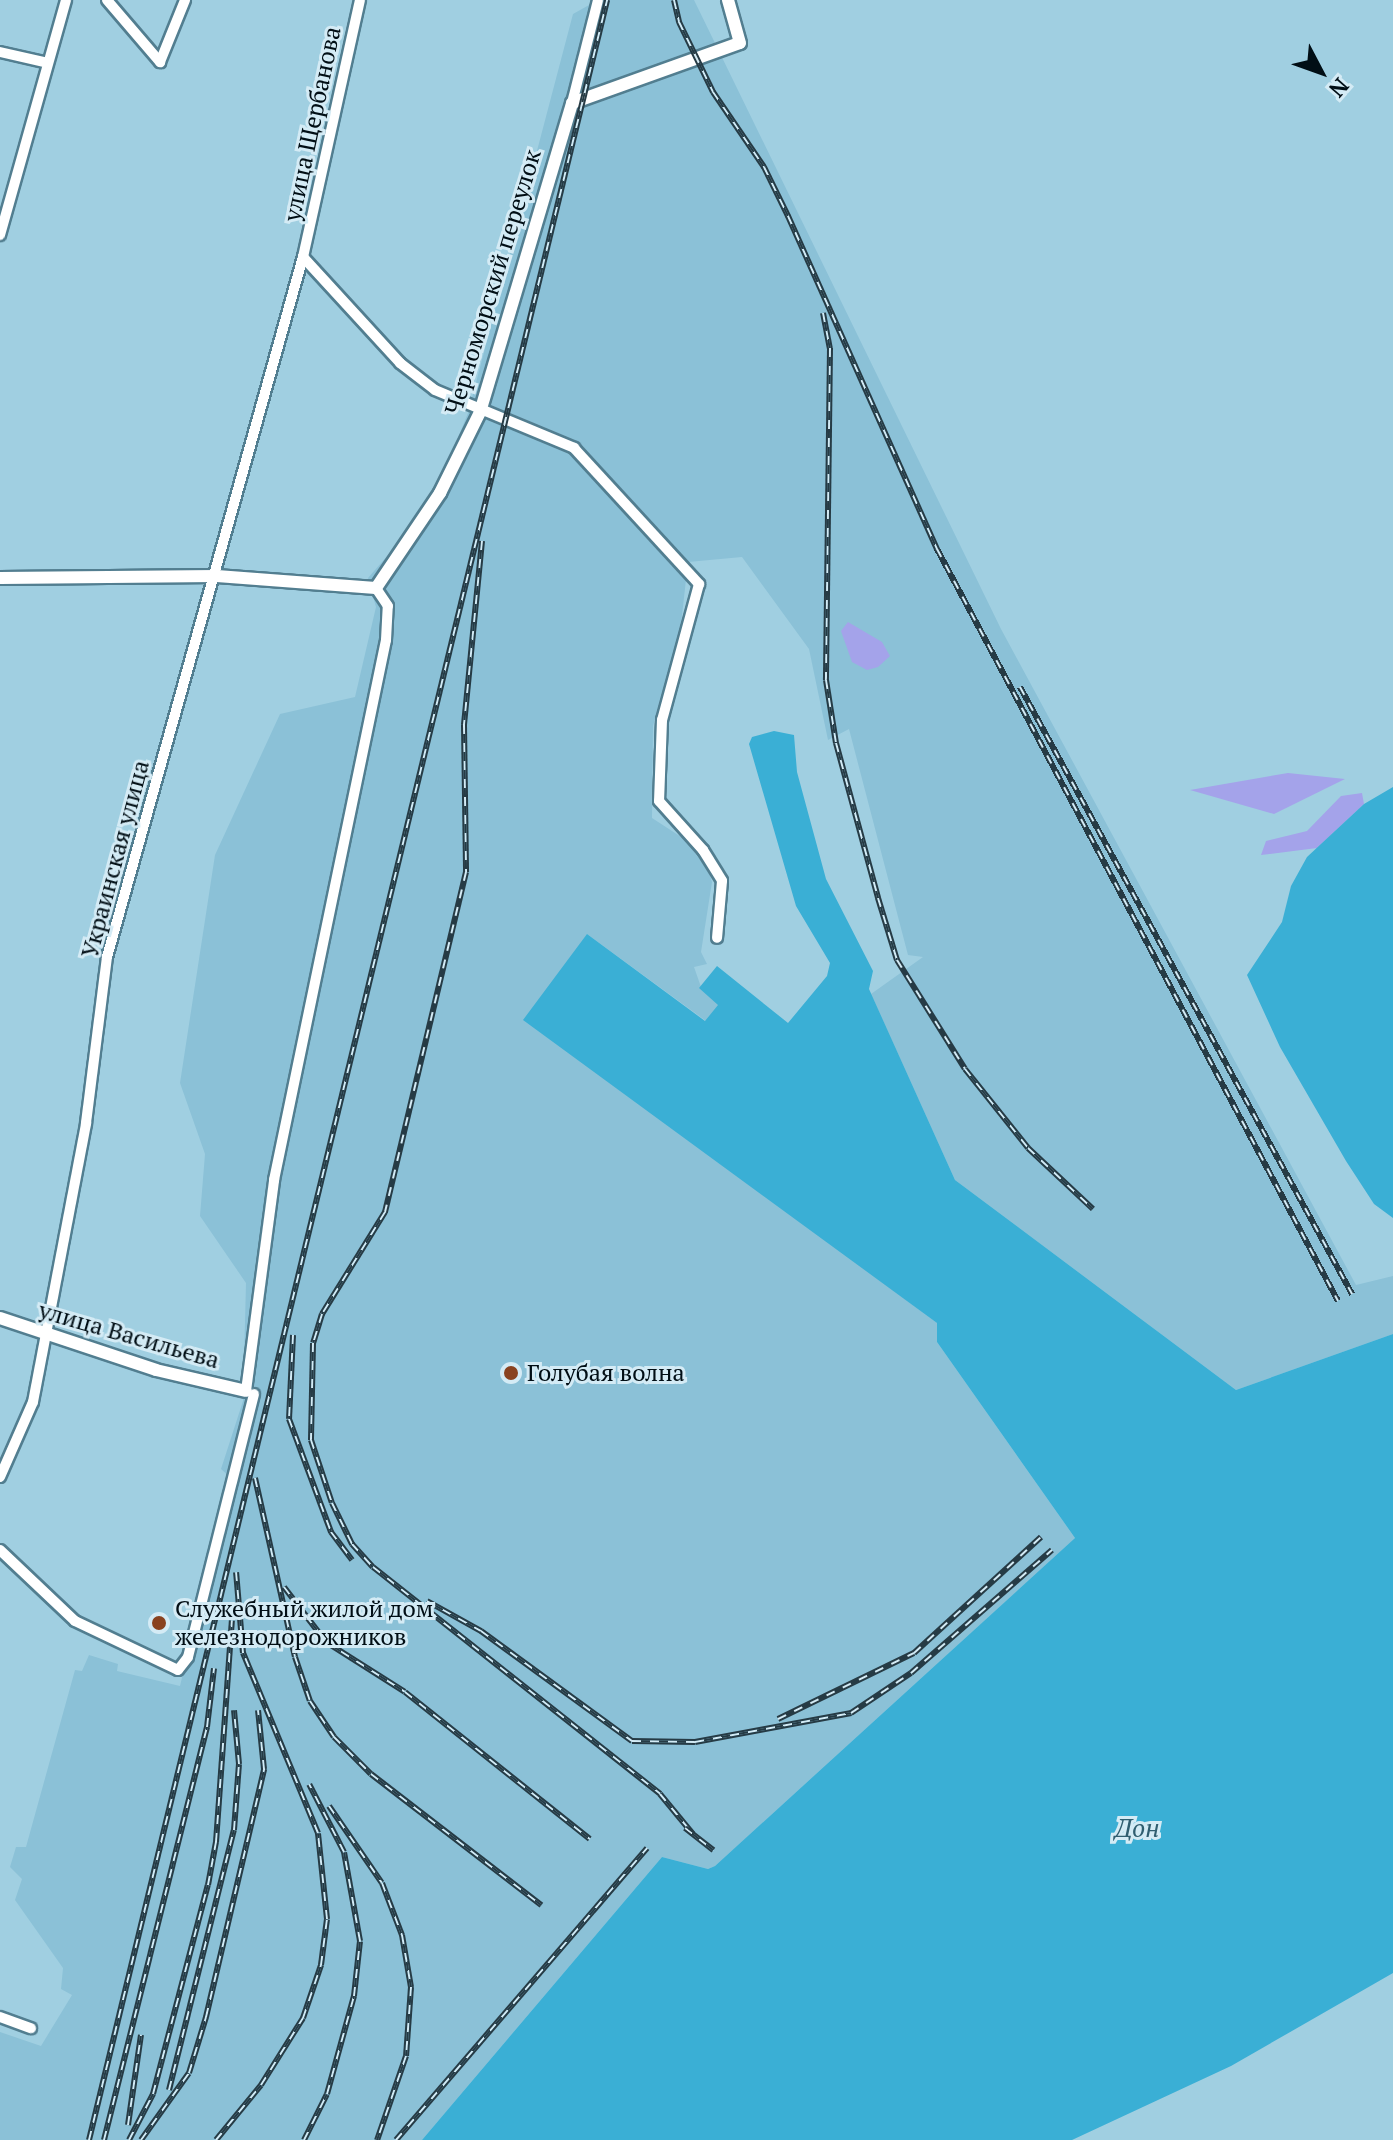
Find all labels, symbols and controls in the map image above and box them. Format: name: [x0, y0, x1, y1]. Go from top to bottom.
street label: улица Щербанова: [277, 24, 347, 224]
north arrow: [1281, 32, 1361, 112]
text: N: [1323, 72, 1356, 104]
street label: Черноморский переулок: [439, 146, 547, 418]
street label: Украинская улица: [75, 757, 155, 961]
street label: улица Васильева: [35, 1295, 223, 1375]
place label: Голубая волна: [527, 1359, 685, 1387]
marker: Голубая волна: [502, 1364, 520, 1382]
place label: Служебный жилой дом железнодорожников: [175, 1595, 434, 1651]
marker: Служебный жилой дом железнодорожников: [150, 1614, 168, 1632]
water label: Дон: [1114, 1812, 1160, 1844]

